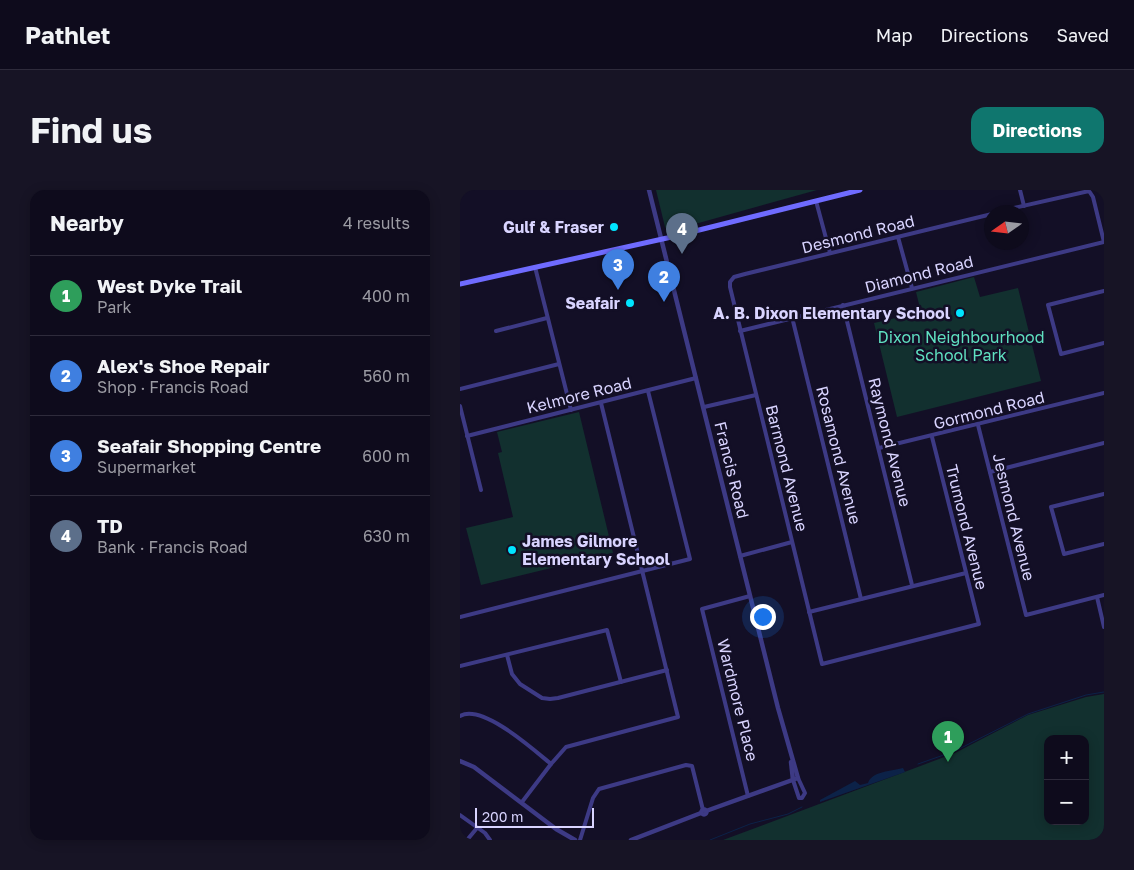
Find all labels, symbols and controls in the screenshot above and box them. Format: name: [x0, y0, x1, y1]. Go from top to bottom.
text: Pathlet: [25, 20, 110, 49]
text: Map: [876, 24, 912, 46]
text: Directions: [940, 24, 1028, 46]
text: Saved: [1056, 24, 1109, 46]
button: Directions: [971, 107, 1104, 153]
text: Find us: [30, 109, 152, 151]
north arrow: [984, 205, 1029, 250]
text: Nearby: [50, 210, 124, 236]
street label: Desmond Road: [799, 210, 917, 258]
text: 4 results: [343, 213, 410, 233]
pin: 4: [666, 213, 698, 254]
place label: Gulf & Fraser: [503, 217, 604, 237]
marker: Gulf & Fraser: [608, 221, 620, 233]
pin: 3: [602, 249, 634, 290]
street label: Diamond Road: [863, 251, 975, 297]
pin: 2: [648, 261, 680, 302]
text: West Dyke Trail: [97, 274, 242, 297]
text: 1: [62, 286, 70, 306]
text: 400 m: [362, 286, 410, 306]
place label: Seafair: [565, 293, 620, 313]
text: Park: [97, 297, 132, 317]
marker: Seafair: [624, 297, 636, 309]
place label: A. B. Dixon Elementary School: [713, 303, 951, 323]
marker: A. B. Dixon Elementary School: [954, 307, 966, 319]
park label: Dixon Neighbourhood School Park: [877, 327, 1045, 365]
text: Alex's Shoe Repair: [97, 354, 270, 377]
text: 2: [61, 366, 71, 386]
text: 560 m: [363, 366, 410, 386]
street label: Kelmore Road: [524, 372, 634, 418]
street label: Raymond Avenue: [864, 375, 916, 509]
text: Shop · Francis Road: [97, 377, 249, 397]
street label: Rosamond Avenue: [812, 384, 866, 526]
street label: Gormond Road: [931, 387, 1047, 433]
street label: Barmond Avenue: [762, 403, 812, 533]
street label: Francis Road: [710, 419, 754, 521]
text: Seafair Shopping Centre: [97, 434, 321, 457]
text: 3: [61, 446, 71, 466]
text: 600 m: [362, 446, 410, 466]
street label: Jesmond Avenue: [989, 451, 1039, 583]
text: Supermarket: [97, 457, 196, 477]
street label: Trumond Avenue: [942, 462, 992, 592]
text: TD: [97, 514, 123, 537]
text: 4: [61, 526, 71, 546]
text: 630 m: [363, 526, 410, 546]
place label: James Gilmore Elementary School: [522, 531, 671, 569]
text: Bank · Francis Road: [97, 537, 248, 557]
marker: James Gilmore Elementary School: [506, 544, 518, 556]
your location: [750, 604, 776, 630]
street label: Wardmore Place: [713, 637, 763, 763]
pin: 1: [932, 721, 964, 762]
map controls: [1044, 735, 1089, 825]
button: +: [1044, 735, 1089, 780]
button: −: [1044, 780, 1089, 825]
scale bar: [475, 805, 594, 828]
text: 200 m: [482, 808, 523, 825]

